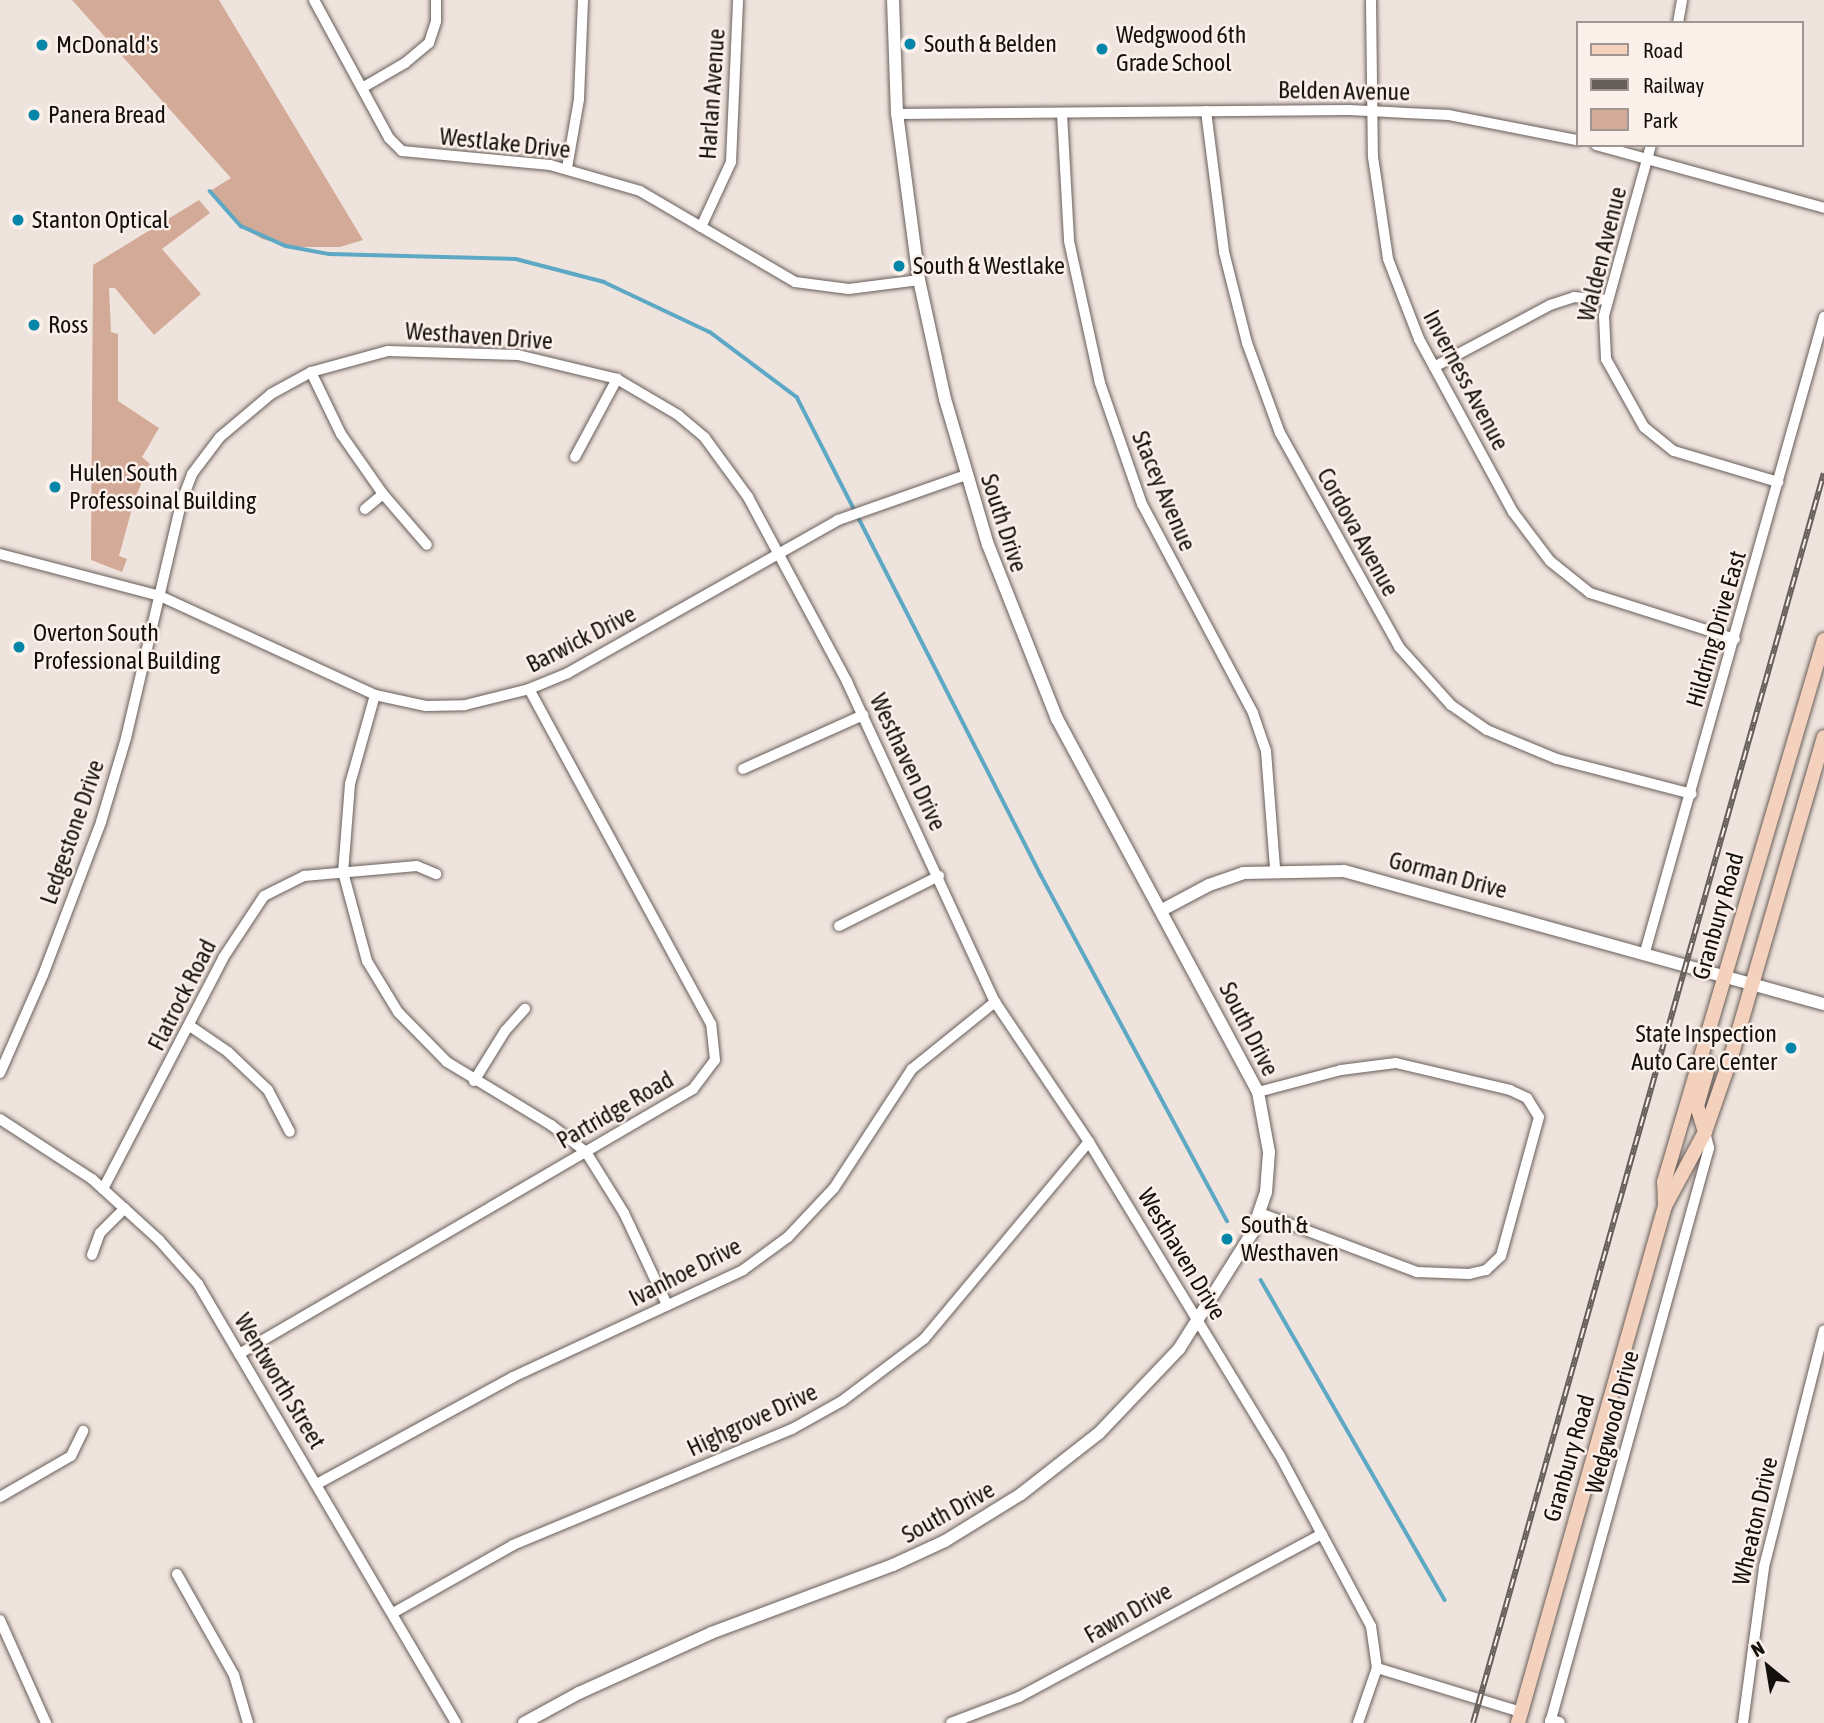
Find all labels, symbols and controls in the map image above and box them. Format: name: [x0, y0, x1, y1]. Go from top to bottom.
place label: Wedgwood 6th Grade School: [1116, 21, 1246, 77]
legend: [1576, 21, 1803, 147]
street label: Harlan Avenue: [693, 28, 731, 160]
place label: South & Belden: [924, 30, 1057, 58]
place label: McDonald's: [56, 31, 158, 59]
marker: South & Belden: [902, 36, 918, 52]
marker: McDonald's: [34, 37, 50, 53]
text: Road: [1643, 38, 1683, 62]
marker: Wedgwood 6th Grade School: [1094, 41, 1110, 57]
text: Railway: [1643, 73, 1704, 97]
street label: Belden Avenue: [1278, 75, 1410, 107]
place label: Panera Bread: [48, 101, 166, 129]
marker: Panera Bread: [26, 107, 42, 123]
text: Park: [1643, 108, 1678, 132]
street label: Westlake Drive: [438, 122, 572, 164]
street label: Walden Avenue: [1571, 184, 1633, 324]
place label: Stanton Optical: [32, 206, 169, 234]
marker: Stanton Optical: [10, 212, 26, 228]
place label: South & Westlake: [913, 252, 1065, 280]
marker: South & Westlake: [891, 258, 907, 274]
street label: Inverness Avenue: [1417, 305, 1515, 455]
place label: Ross: [48, 311, 88, 339]
street label: Westhaven Drive: [404, 316, 554, 356]
marker: Ross: [26, 317, 42, 333]
street label: Stacey Avenue: [1126, 427, 1202, 555]
place label: Hulen South Professoinal Building: [69, 459, 256, 515]
street label: Cordova Avenue: [1311, 463, 1405, 601]
street label: South Drive: [975, 470, 1033, 576]
marker: Hulen South Professoinal Building: [47, 479, 63, 495]
street label: Hildring Drive East: [1680, 547, 1752, 711]
street label: Barwick Drive: [522, 599, 640, 679]
place label: Overton South Professional Building: [33, 619, 220, 675]
marker: Overton South Professional Building: [11, 639, 27, 655]
street label: Westhaven Drive: [864, 689, 952, 835]
street label: Ledgestone Drive: [34, 756, 110, 908]
street label: Gorman Drive: [1386, 845, 1510, 905]
street label: Granbury Road: [1686, 849, 1750, 983]
street label: Flatrock Road: [142, 935, 222, 1055]
street label: South Drive: [1213, 977, 1285, 1081]
place label: State Inspection Auto Care Center: [1631, 1020, 1777, 1076]
marker: State Inspection Auto Care Center: [1783, 1040, 1799, 1056]
street label: Partridge Road: [552, 1065, 678, 1155]
street label: Westhaven Drive: [1132, 1183, 1232, 1325]
place label: South & Westhaven: [1241, 1211, 1339, 1267]
street label: Ivanhoe Drive: [624, 1231, 746, 1313]
marker: South & Westhaven: [1219, 1231, 1235, 1247]
street label: Wentworth Street: [228, 1308, 332, 1454]
street label: Wedgwood Drive: [1579, 1347, 1645, 1497]
street label: Highgrove Drive: [682, 1377, 822, 1463]
street label: Granbury Road: [1537, 1391, 1601, 1525]
street label: Wheaton Drive: [1726, 1454, 1784, 1588]
street label: South Drive: [897, 1475, 999, 1549]
street label: Fawn Drive: [1079, 1576, 1177, 1650]
north arrow: [1733, 1632, 1803, 1702]
text: N: [1747, 1636, 1768, 1661]

